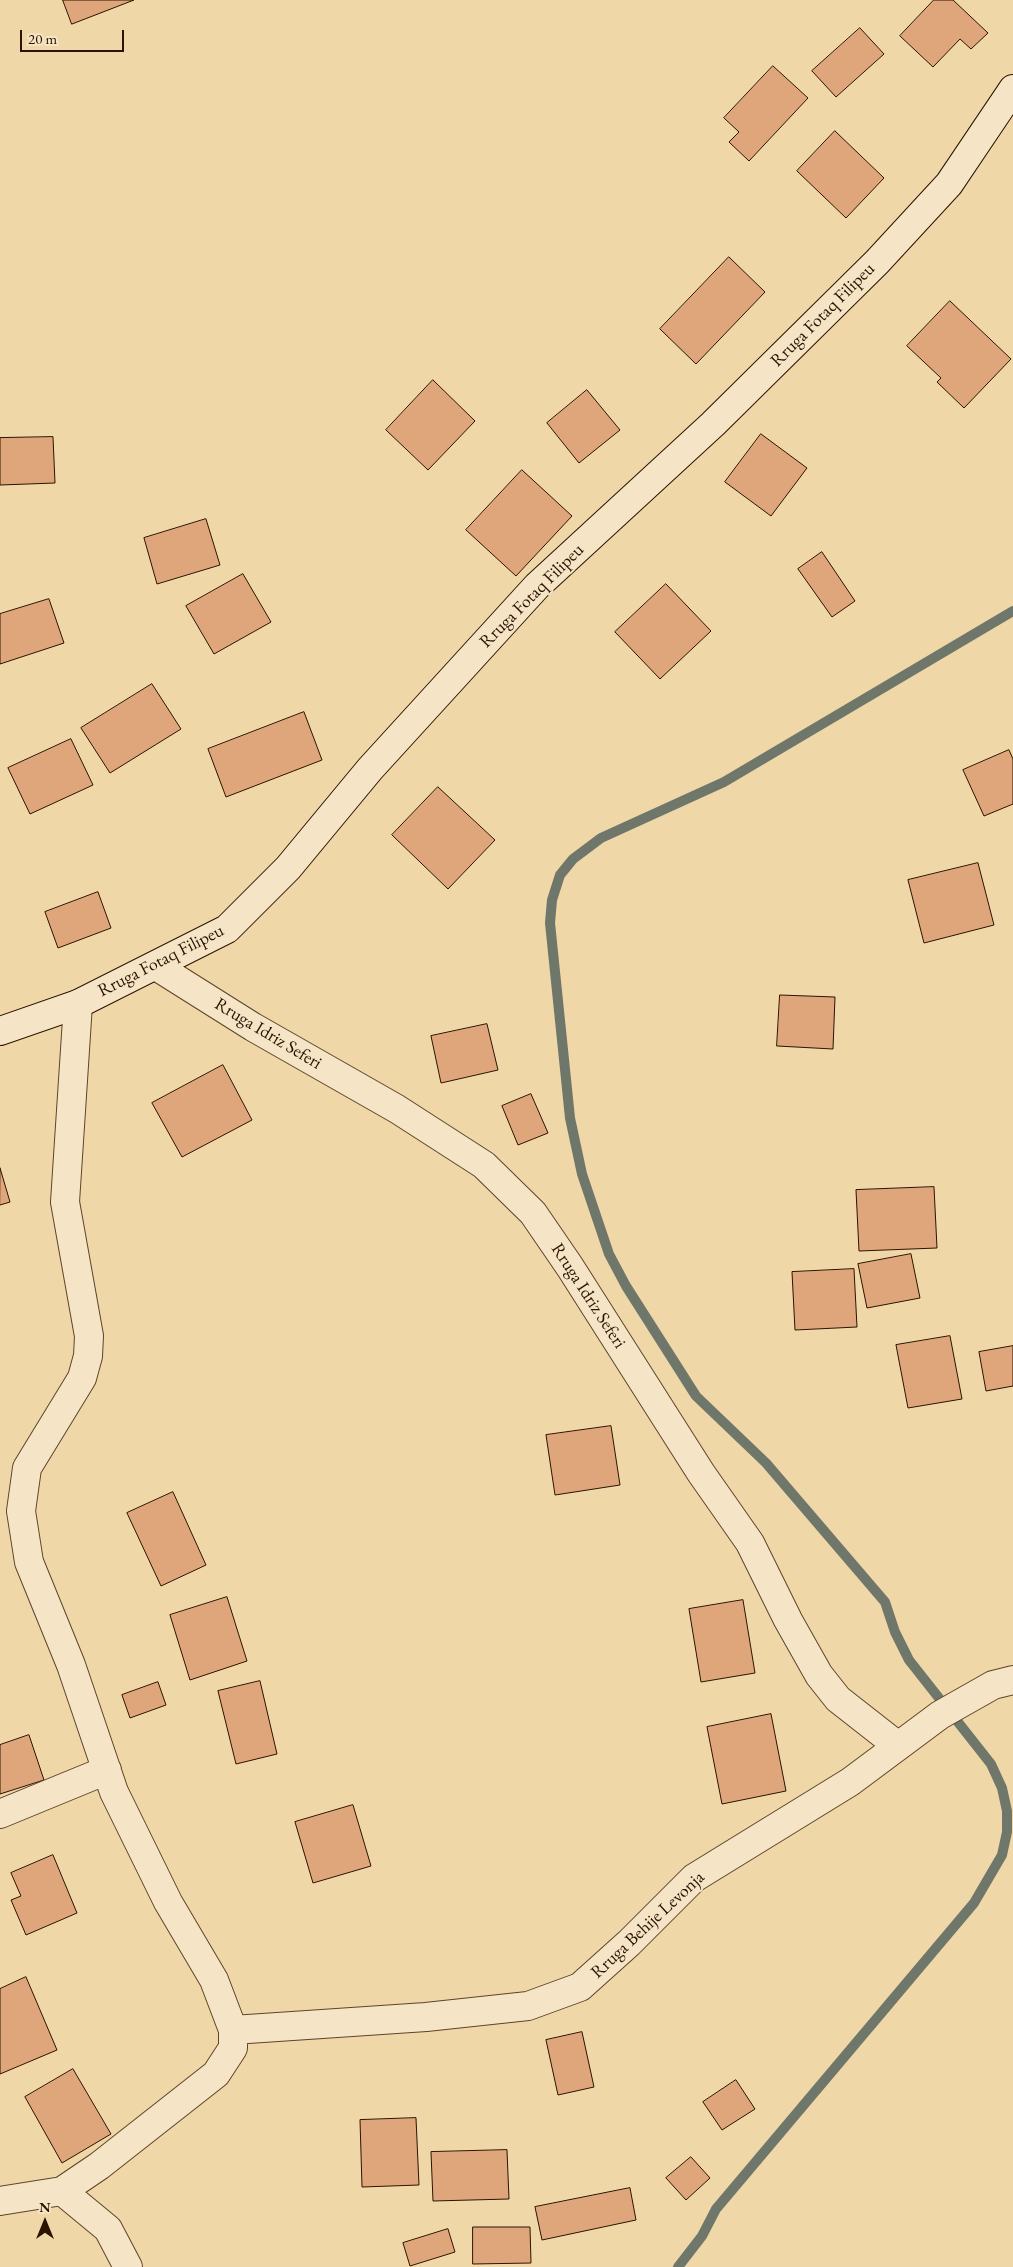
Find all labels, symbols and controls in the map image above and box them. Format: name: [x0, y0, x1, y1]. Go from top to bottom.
scale bar: [22, 20, 126, 52]
text: 20 m: [28, 29, 57, 48]
street label: Rruga Fotaq Filipeu: [766, 258, 880, 372]
street label: Rruga Fotaq Filipeu: [475, 539, 589, 653]
street label: Rruga Fotaq Filipeu: [94, 920, 228, 1002]
street label: Rruga Idriz Seferi: [211, 994, 325, 1074]
street label: Rruga Idriz Seferi: [546, 1239, 630, 1353]
street label: Rruga Behije Levonja: [587, 1867, 709, 1983]
north arrow: [20, 2197, 70, 2247]
text: N: [39, 2198, 51, 2216]

